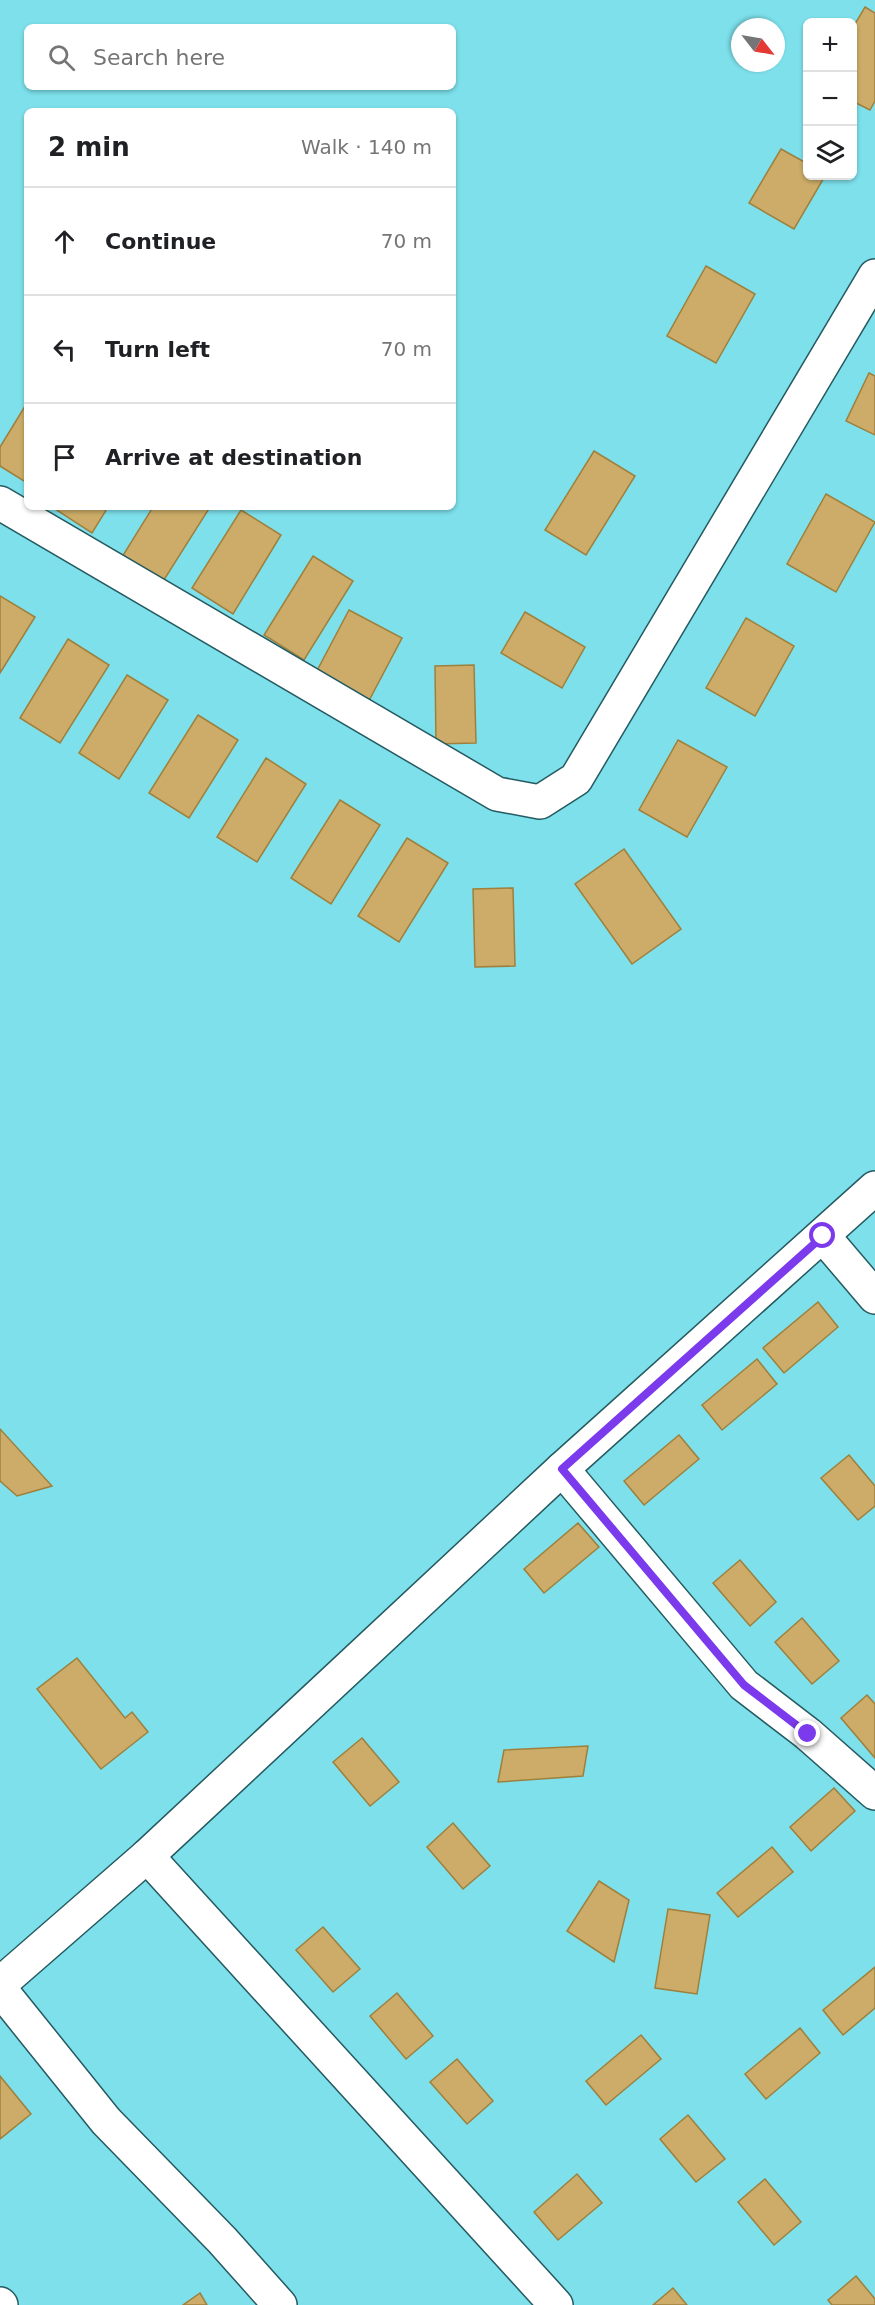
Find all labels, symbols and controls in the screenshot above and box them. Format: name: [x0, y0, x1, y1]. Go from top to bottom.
north arrow: [731, 18, 785, 72]
map controls: [803, 18, 857, 180]
button: +: [803, 18, 857, 72]
search box: [24, 24, 456, 90]
icon: search: [45, 41, 78, 74]
text: Search here: [93, 45, 225, 70]
button: −: [803, 72, 857, 126]
button: layers: [803, 126, 857, 180]
text: 2 min: [48, 132, 130, 162]
text: Walk · 140 m: [301, 135, 432, 159]
icon: ahead: [48, 225, 81, 258]
text: Continue: [105, 229, 216, 254]
text: 70 m: [381, 229, 432, 253]
icon: left: [48, 333, 81, 366]
text: Turn left: [105, 337, 210, 362]
text: 70 m: [381, 337, 432, 361]
icon: arrive: [48, 441, 81, 474]
text: Arrive at destination: [105, 445, 362, 470]
route start: [809, 1222, 835, 1248]
route end: [794, 1720, 820, 1746]

